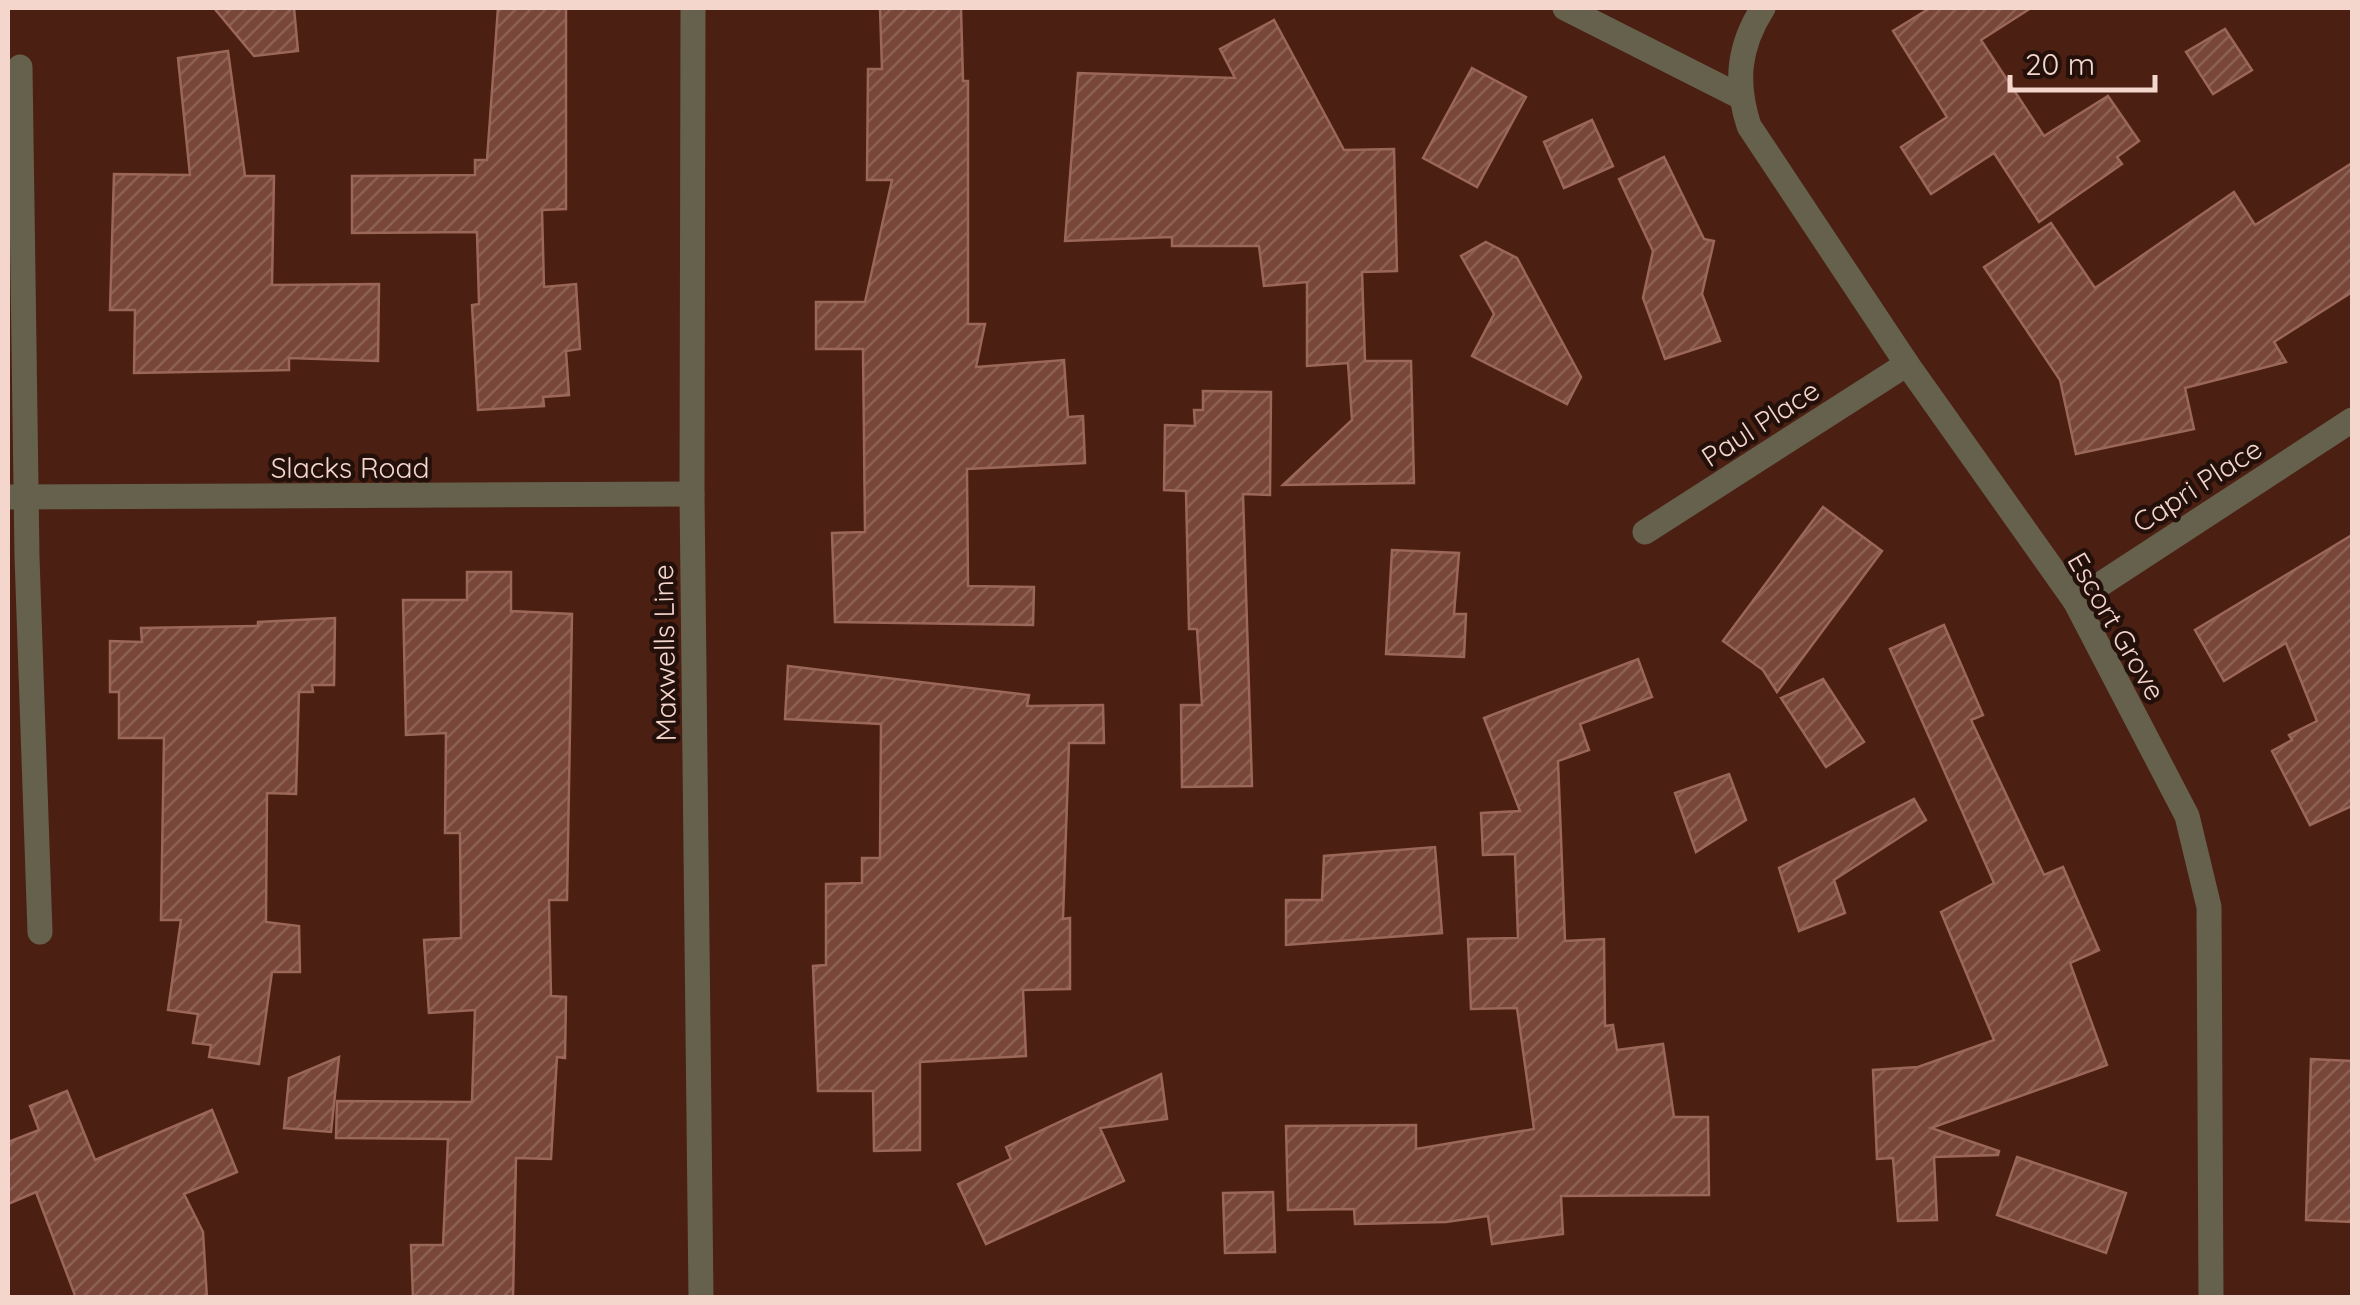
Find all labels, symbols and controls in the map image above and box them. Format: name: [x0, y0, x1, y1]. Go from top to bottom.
scale bar: [2010, 30, 2155, 92]
text: 20 m: [2025, 45, 2095, 83]
street label: Paul Place: [1694, 372, 1826, 474]
street label: Capri Place: [2126, 430, 2268, 540]
street label: Slacks Road: [271, 450, 429, 485]
street label: Escort Grove: [2061, 546, 2173, 706]
street label: Maxwells Line: [645, 564, 683, 742]

